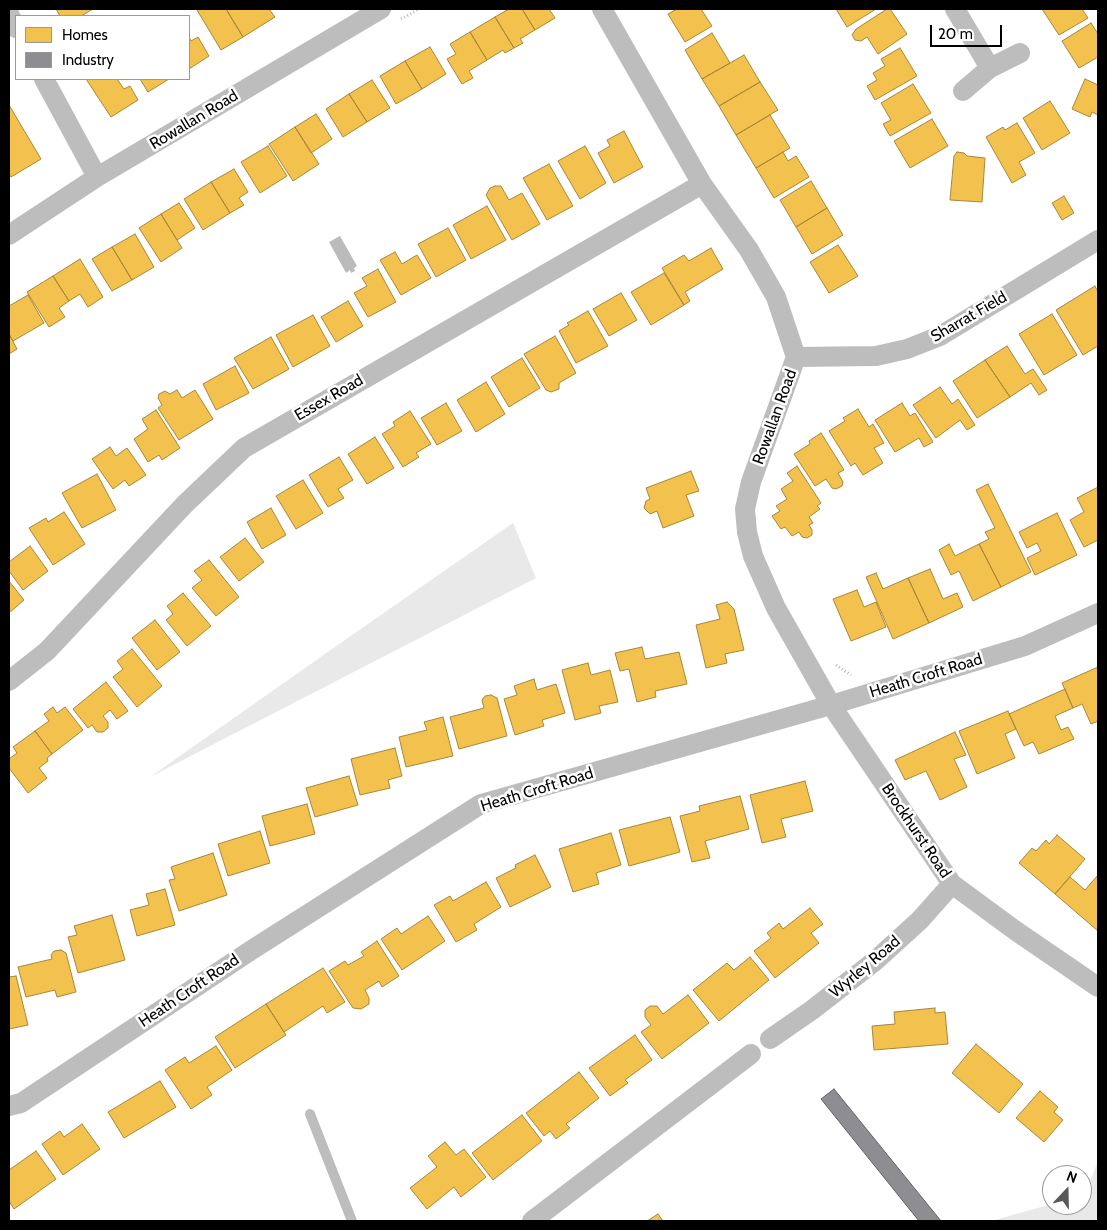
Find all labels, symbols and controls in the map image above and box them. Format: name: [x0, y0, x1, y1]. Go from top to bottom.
legend: [15, 15, 190, 80]
scale bar: [932, 15, 1004, 47]
text: 20 m: [938, 25, 973, 43]
text: Homes: [62, 26, 108, 44]
text: Industry: [62, 51, 114, 69]
street label: Rowallan Road: [146, 86, 242, 154]
street label: Sharrat Field: [928, 288, 1010, 346]
street label: Rowallan Road: [749, 367, 801, 467]
street label: Essex Road: [291, 371, 367, 425]
street label: Heath Croft Road: [867, 650, 985, 702]
street label: Heath Croft Road: [478, 764, 596, 816]
street label: Brockhurst Road: [877, 780, 955, 882]
street label: Wyrley Road: [826, 932, 904, 1002]
street label: Heath Croft Road: [135, 950, 243, 1032]
north arrow: [1042, 1165, 1092, 1215]
text: N: [1064, 1167, 1080, 1187]

